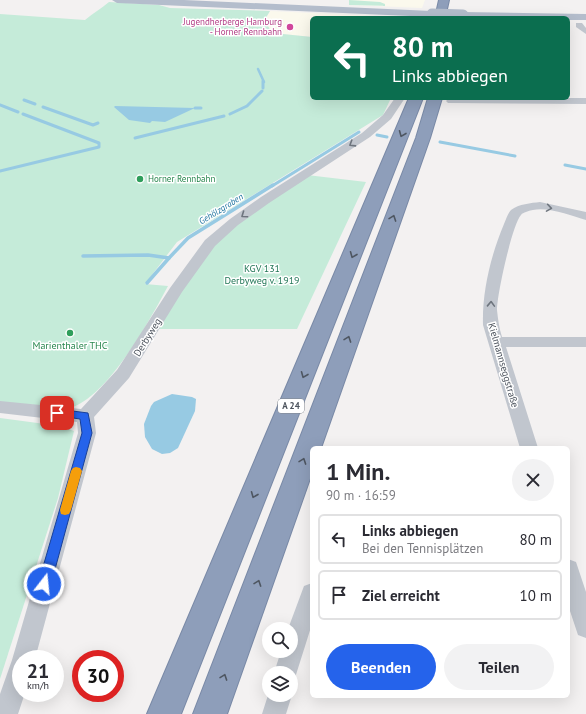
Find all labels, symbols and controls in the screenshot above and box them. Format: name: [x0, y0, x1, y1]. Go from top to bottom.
place label: Jugendherberge Hamburg - Horner Rennbahn: [182, 16, 282, 37]
marker: Jugendherberge Hamburg - Horner Rennbahn: [285, 22, 295, 32]
text: 80 m: [392, 28, 453, 65]
icon: left: [326, 32, 378, 84]
text: Links abbiegen: [392, 64, 508, 87]
one-way arrow: [399, 130, 407, 138]
one-way arrow: [349, 139, 356, 147]
place label: Horner Rennbahn: [148, 173, 215, 184]
marker: Horner Rennbahn: [135, 174, 145, 184]
water label: Gehölzgraben: [197, 190, 245, 227]
one-way arrow: [546, 203, 552, 211]
one-way arrow: [241, 210, 248, 217]
one-way arrow: [388, 214, 397, 221]
one-way arrow: [350, 250, 358, 258]
park label: KGV 131 Derbyweg v. 1919: [224, 262, 300, 287]
one-way arrow: [486, 301, 495, 307]
street label: Derbyweg: [131, 316, 164, 359]
street label: Kielmannseggstraße: [485, 321, 522, 409]
marker: Marienthaler THC: [65, 328, 75, 338]
one-way arrow: [343, 336, 351, 343]
place label: Marienthaler THC: [32, 339, 108, 352]
one-way arrow: [300, 371, 308, 378]
pin: [40, 396, 74, 430]
road number: A 24: [278, 399, 304, 413]
icon: arrive: [46, 402, 68, 424]
text: 1 Min.: [326, 456, 390, 487]
one-way arrow: [298, 458, 306, 465]
button: close: [512, 459, 554, 501]
text: 90 m · 16:59: [326, 487, 396, 504]
one-way arrow: [251, 491, 259, 499]
text: Links abbiegen: [362, 521, 458, 540]
icon: left: [328, 528, 350, 550]
text: 80 m: [519, 530, 552, 549]
text: Bei den Tennisplätzen: [362, 540, 483, 557]
position arrow: [23, 563, 65, 605]
one-way arrow: [253, 580, 261, 587]
icon: arrive: [328, 584, 350, 606]
text: Ziel erreicht: [362, 586, 440, 605]
text: 10 m: [519, 586, 552, 605]
map controls: [262, 622, 298, 702]
button: search: [262, 622, 298, 658]
button: Beenden: [326, 644, 436, 690]
button: Teilen: [444, 644, 554, 690]
speed limit sign: 30: [72, 650, 124, 702]
text: 21: [27, 658, 49, 684]
button: layers: [262, 666, 298, 702]
one-way arrow: [219, 674, 227, 681]
text: km/h: [27, 679, 49, 692]

